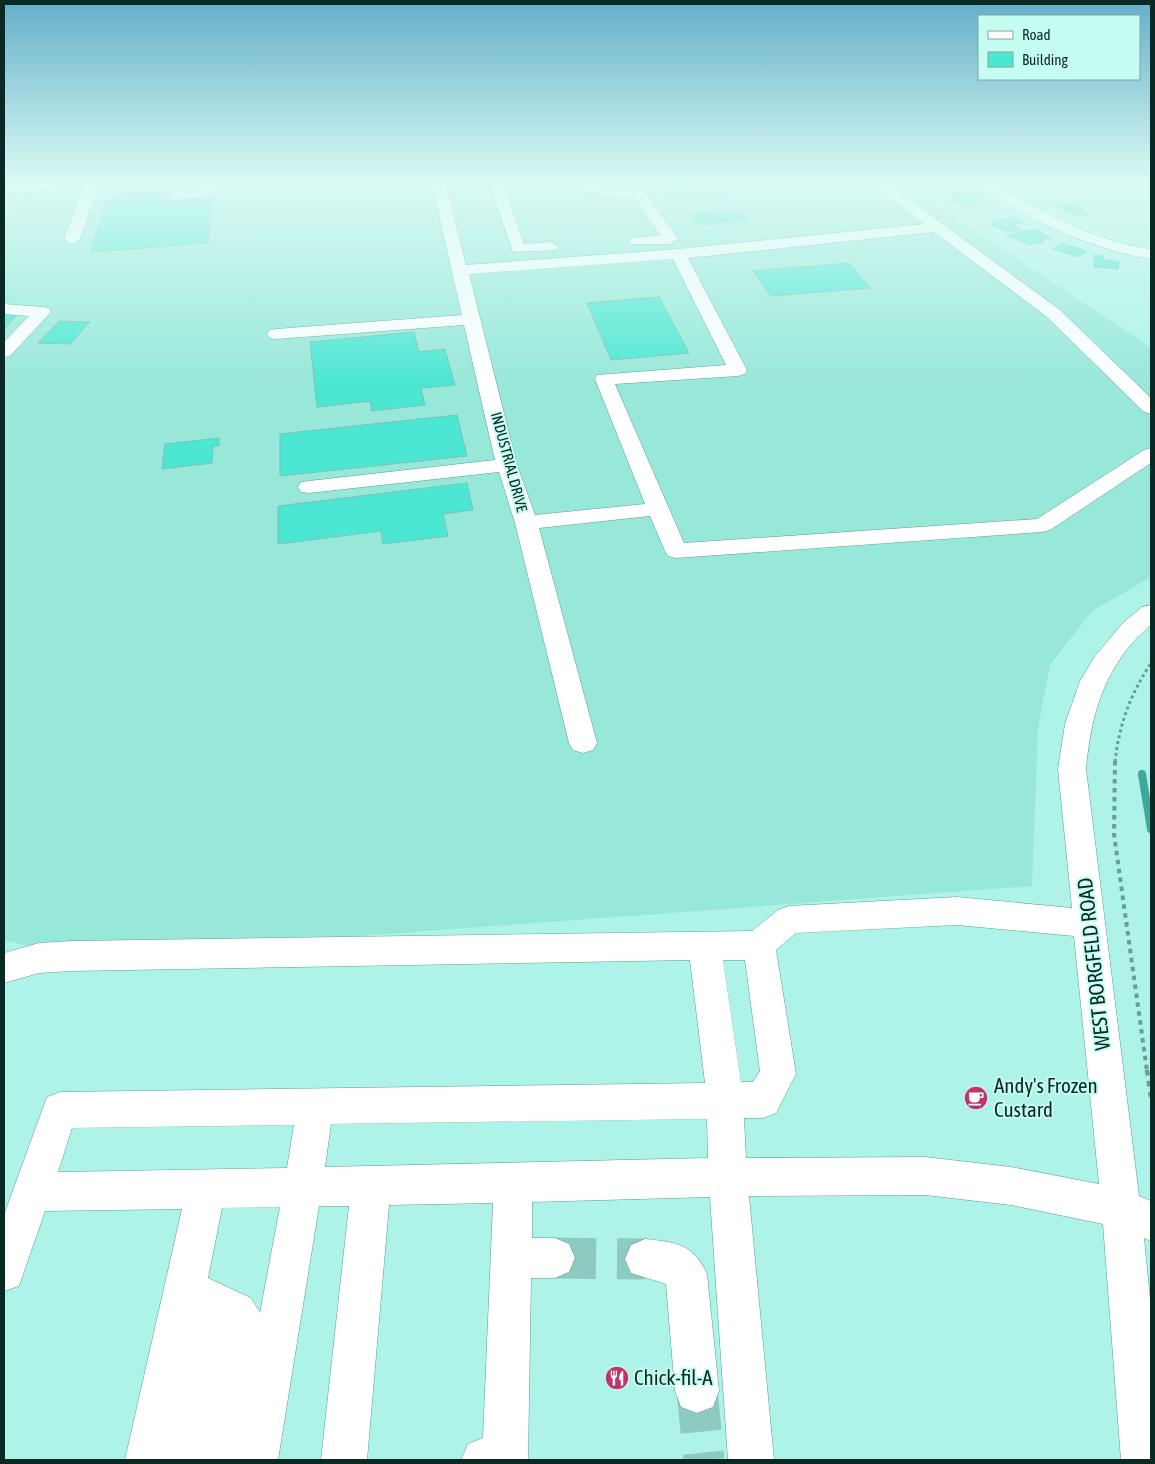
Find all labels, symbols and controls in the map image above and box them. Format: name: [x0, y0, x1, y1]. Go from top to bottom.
legend: [978, 15, 1140, 80]
text: Road: [1022, 26, 1051, 43]
text: Building: [1022, 51, 1068, 68]
street label: INDUSTRIAL DRIVE: [488, 410, 531, 514]
street label: WEST BORGFELD ROAD: [1072, 877, 1114, 1052]
place label: Andy's Frozen Custard: [994, 1073, 1098, 1121]
cafe icon: Andy's Frozen Custard: [963, 1085, 989, 1111]
restaurant icon: Chick-fil-A: [604, 1365, 630, 1391]
place label: Chick-fil-A: [634, 1365, 713, 1389]

